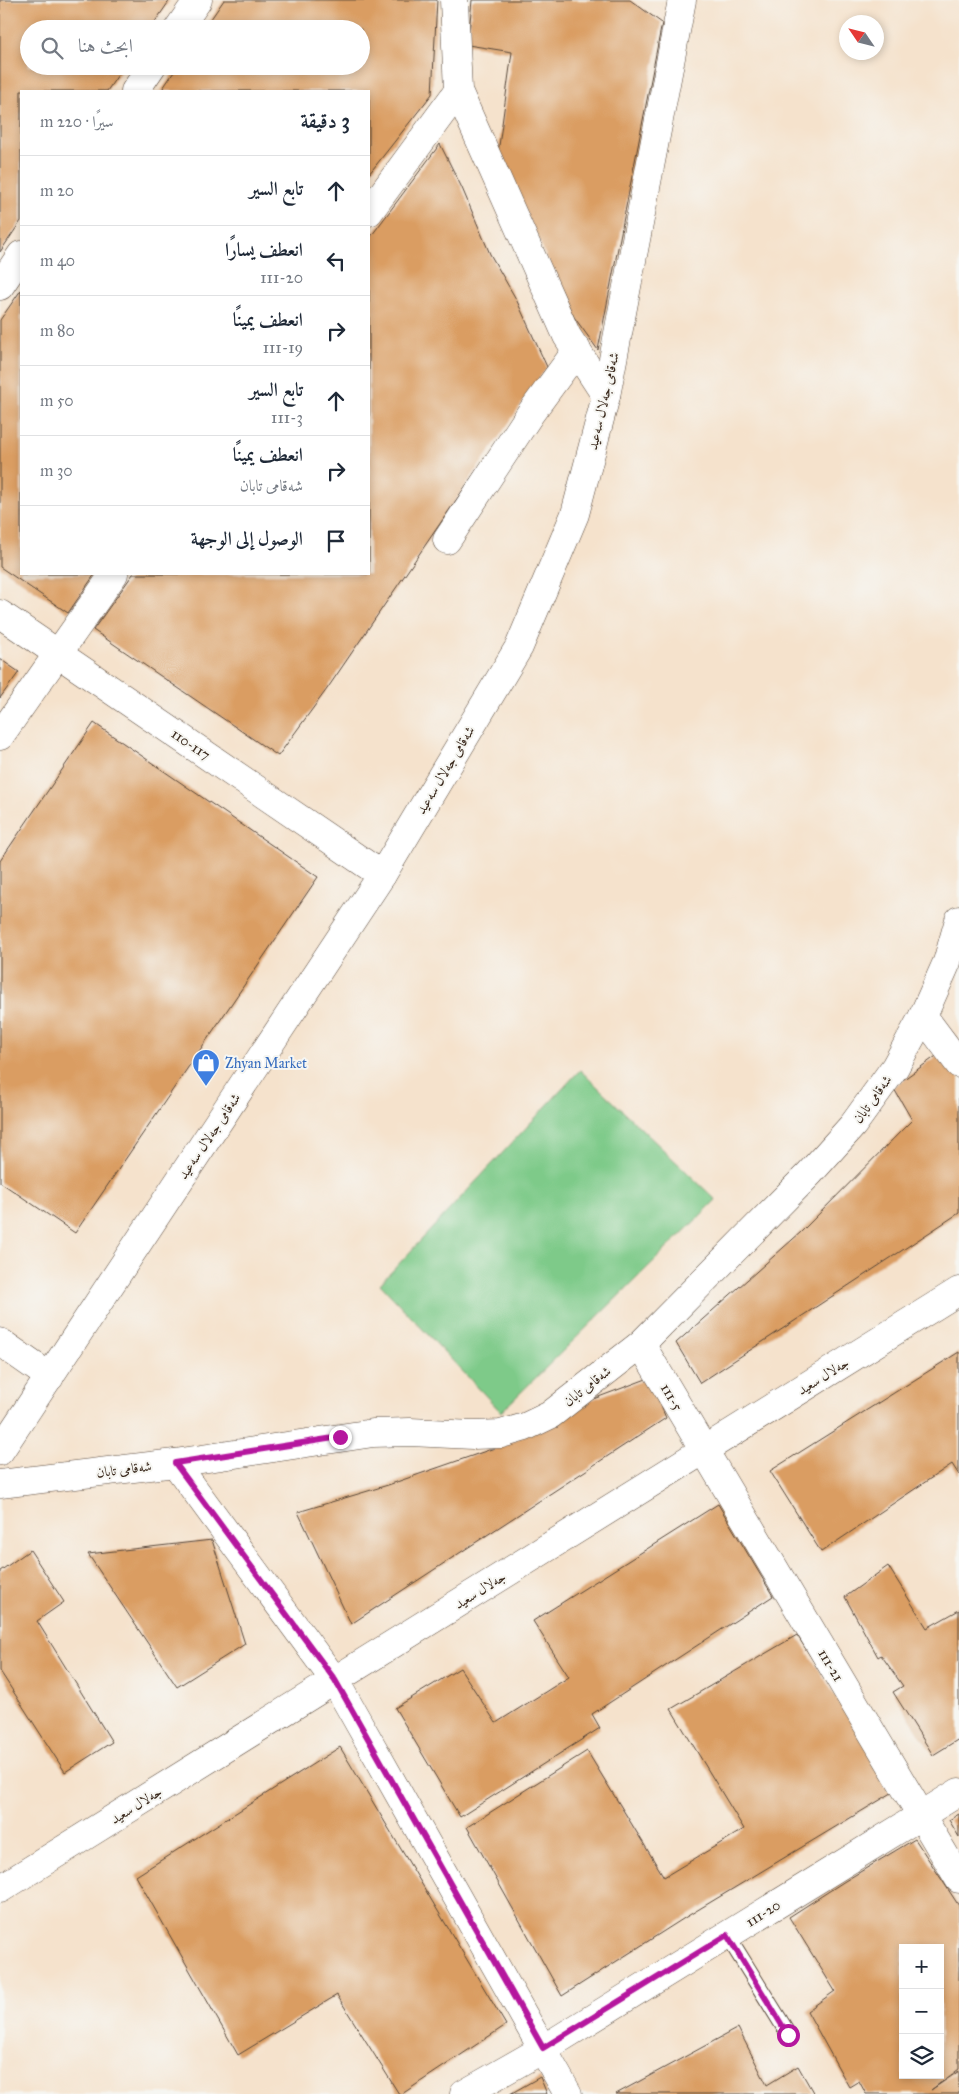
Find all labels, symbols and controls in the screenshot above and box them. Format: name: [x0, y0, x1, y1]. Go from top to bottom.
north arrow: [839, 15, 884, 60]
search box: [20, 20, 370, 75]
icon: search: [38, 34, 66, 62]
text: ابحث هنا: [78, 34, 133, 57]
text: 3 دقيقة: [300, 108, 350, 134]
text: سيرًا · 220 m: [40, 112, 114, 131]
text: تابع السير: [249, 177, 303, 200]
icon: ahead: [322, 177, 350, 205]
text: 20 m: [40, 181, 74, 200]
text: انعطف يسارًا: [225, 238, 303, 261]
icon: left: [322, 247, 350, 275]
text: 40 m: [40, 251, 75, 270]
text: 111-20: [260, 268, 303, 287]
text: انعطف يمينًا: [233, 308, 303, 331]
icon: right: [322, 317, 350, 345]
text: 80 m: [40, 321, 75, 340]
text: 111-19: [263, 338, 303, 357]
street label: شەقامی جەلال سەعید: [584, 351, 623, 452]
text: تابع السير: [249, 378, 303, 401]
icon: ahead: [322, 387, 350, 415]
text: 50 m: [40, 391, 74, 410]
text: 111-3: [271, 408, 303, 427]
text: انعطف يمينًا: [233, 443, 303, 466]
icon: right: [322, 457, 350, 485]
text: 30 m: [40, 461, 73, 480]
text: شەقامی تابان: [240, 476, 303, 495]
text: الوصول إلى الوجهة: [191, 527, 303, 550]
icon: arrive: [322, 527, 350, 555]
street label: شەقامی جەلال سەعید: [412, 723, 478, 817]
street label: 110-117: [168, 725, 213, 764]
shop icon: Zhyan Market: [191, 1048, 221, 1087]
place label: Zhyan Market: [225, 1055, 307, 1072]
street label: شەقامی تابان: [849, 1072, 896, 1127]
street label: شەقامی جەلال سەعید: [174, 1090, 244, 1182]
street label: جه‌لال سعید: [794, 1354, 852, 1399]
street label: شەقامی تابان: [560, 1363, 614, 1410]
street label: 111-5: [657, 1381, 687, 1414]
route end: [329, 1426, 352, 1449]
street label: شەقامی تابان: [96, 1458, 153, 1481]
street label: جه‌لال سعید: [451, 1568, 509, 1613]
street label: 111-21: [814, 1646, 847, 1685]
street label: جه‌لال سعید: [107, 1783, 165, 1828]
street label: 111-20: [743, 1896, 784, 1931]
map controls: [899, 1944, 944, 2079]
button: +: [899, 1944, 944, 1989]
button: −: [899, 1989, 944, 2034]
route start: [777, 2024, 800, 2047]
button: layers: [899, 2034, 944, 2079]

